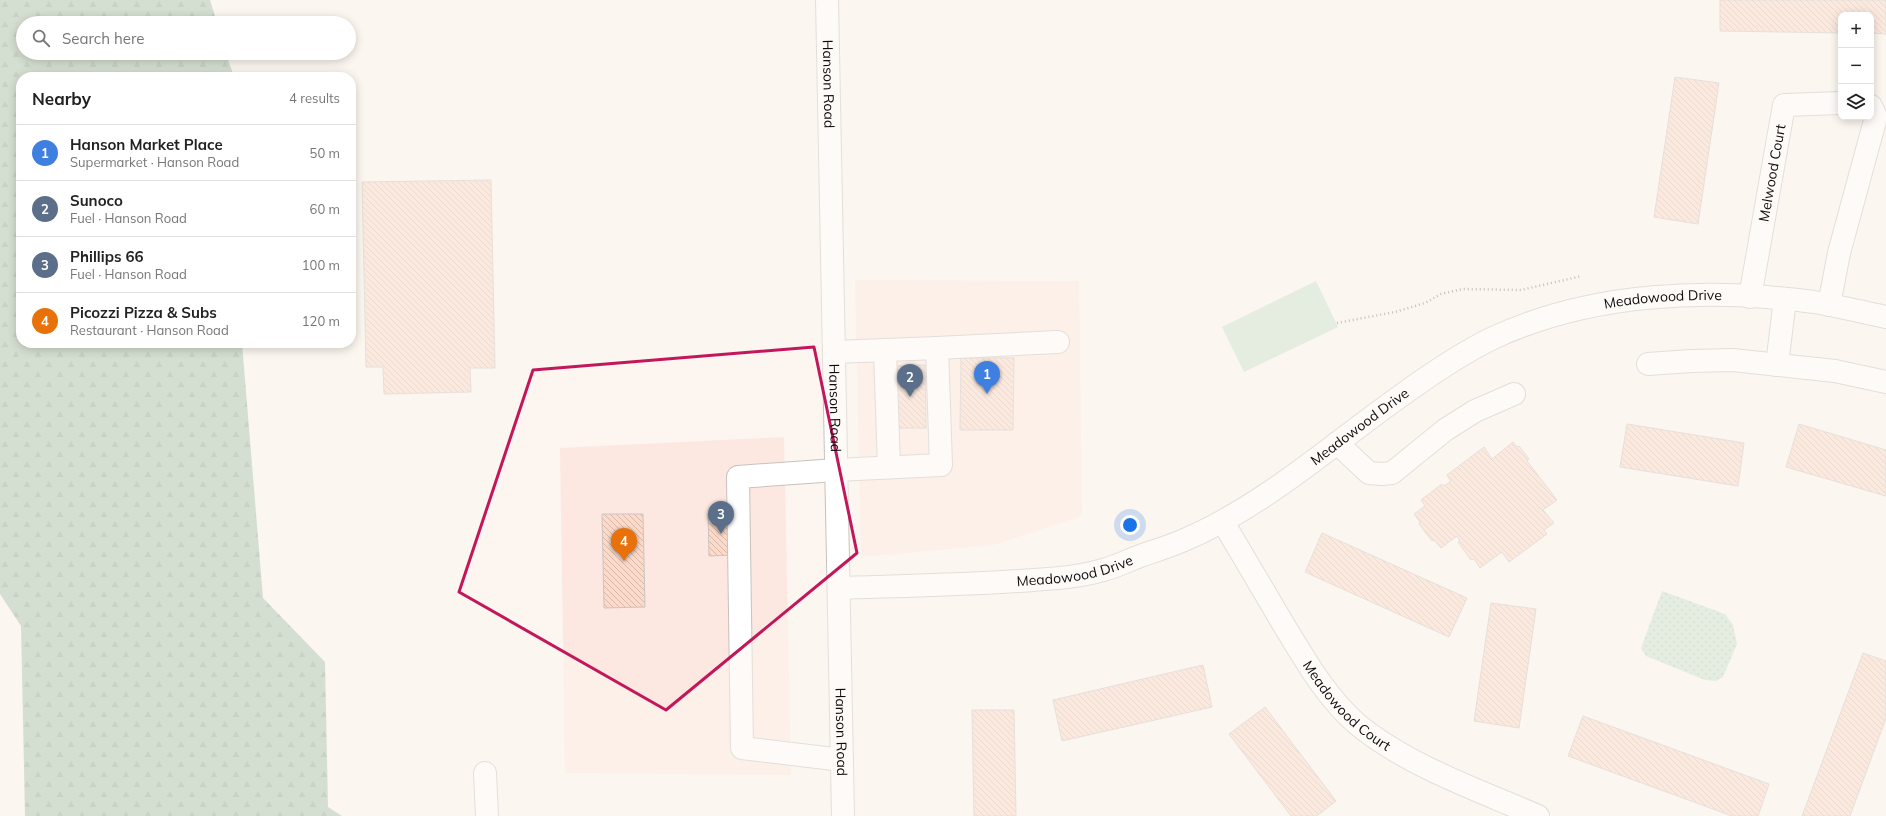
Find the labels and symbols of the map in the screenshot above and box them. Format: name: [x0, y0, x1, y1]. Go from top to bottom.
street label: Hanson Road: [819, 40, 839, 128]
street label: Melwood Court: [1755, 123, 1789, 223]
street label: Meadowood Drive: [1602, 286, 1722, 313]
pin: 1: [974, 361, 1000, 394]
street label: Hanson Road: [825, 363, 845, 452]
pin: 2: [897, 364, 923, 397]
street label: Meadowood Drive: [1307, 384, 1412, 469]
pin: 3: [708, 501, 734, 534]
your location: [1120, 515, 1140, 535]
pin: 4: [611, 528, 637, 561]
street label: Meadowood Drive: [1016, 551, 1136, 590]
street label: Meadowood Court: [1299, 657, 1394, 755]
street label: Hanson Road: [831, 687, 851, 776]

